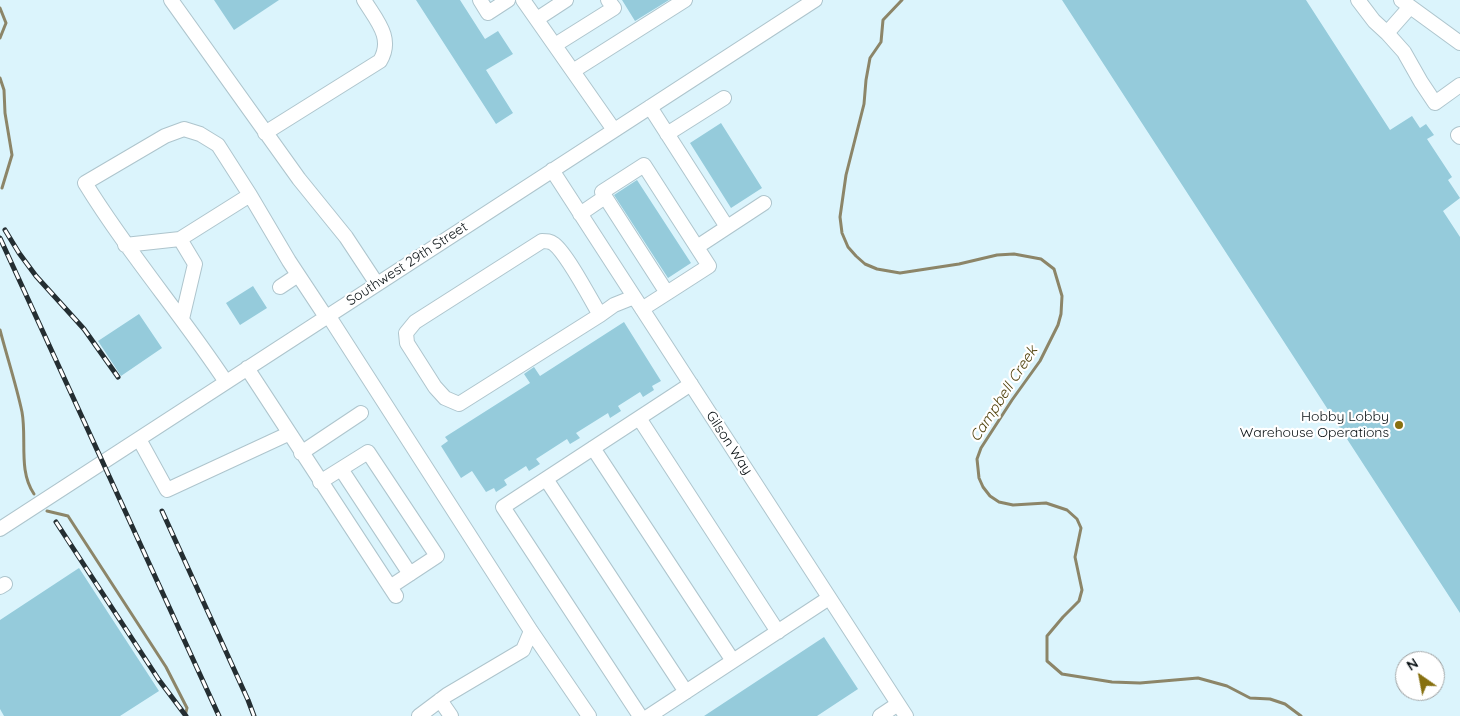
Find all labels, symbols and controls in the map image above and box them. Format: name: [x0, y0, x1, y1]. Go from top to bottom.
street label: Southwest 29th Street: [343, 219, 471, 309]
water label: Campbell Creek: [966, 343, 1042, 445]
street label: Gilson Way: [702, 408, 756, 478]
place label: Hobby Lobby Warehouse Operations: [1240, 409, 1389, 442]
marker: Hobby Lobby Warehouse Operations: [1393, 419, 1405, 431]
north arrow: [1395, 651, 1445, 701]
text: N: [1403, 654, 1422, 675]

